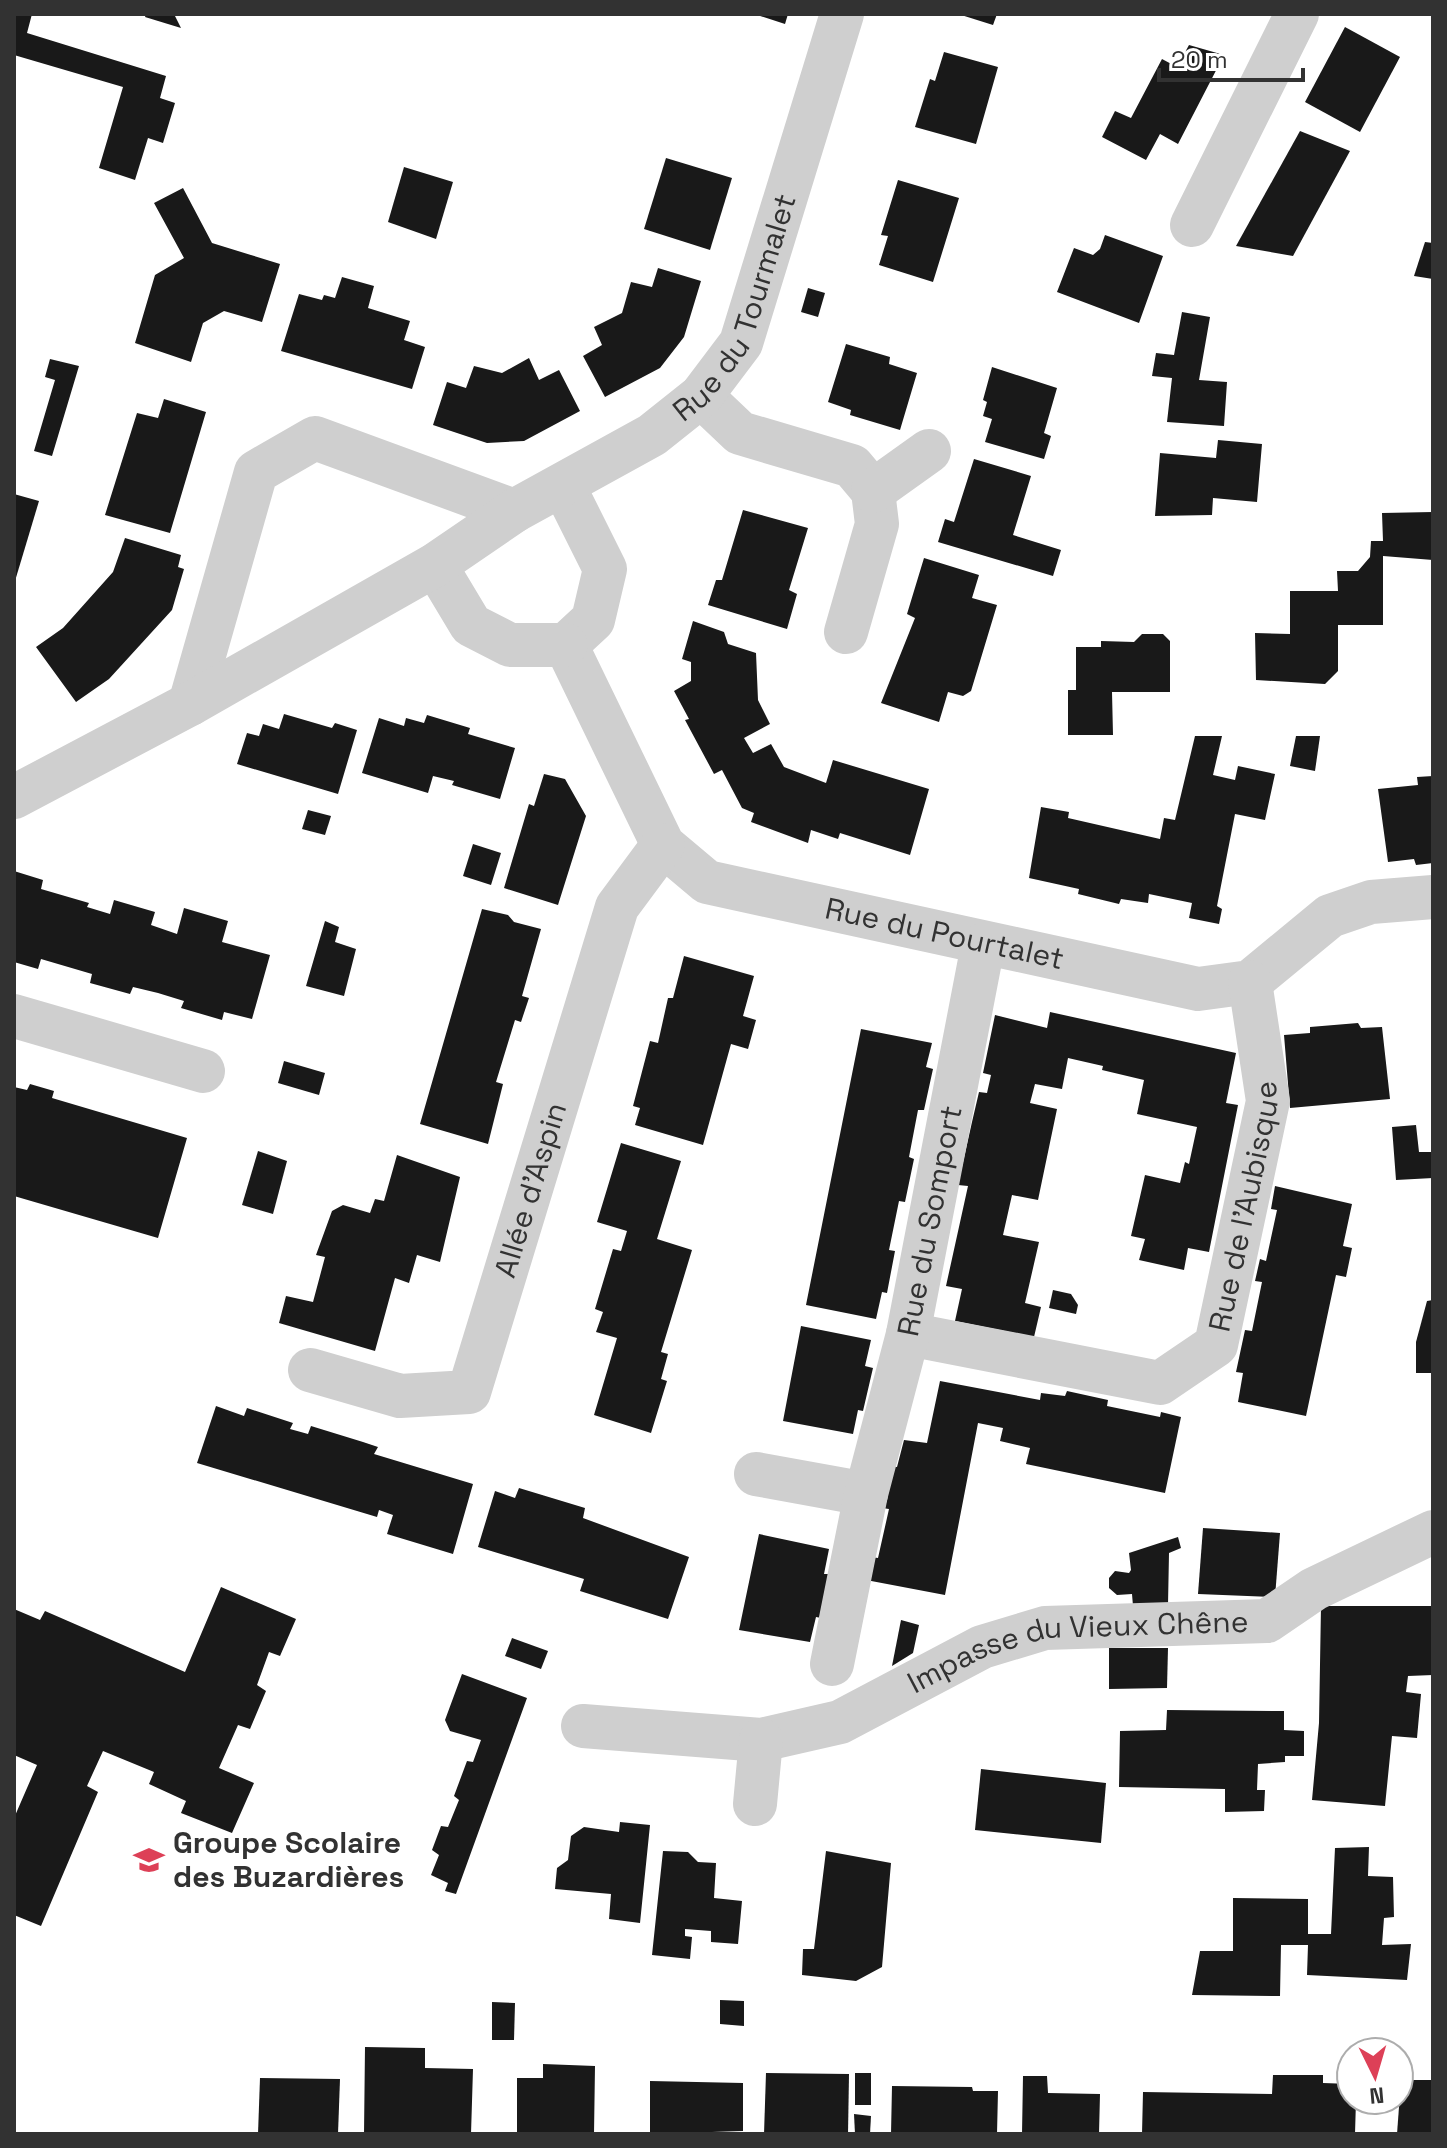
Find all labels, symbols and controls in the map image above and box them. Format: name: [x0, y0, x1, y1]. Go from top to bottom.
scale bar: [1159, 32, 1303, 82]
text: 20 m: [1171, 44, 1228, 75]
street label: Rue du Tourmalet: [665, 189, 805, 430]
street label: Rue du Pourtalet: [822, 888, 1068, 978]
street label: Rue de l'Aubisque: [1199, 1079, 1287, 1335]
street label: Allée d'Aspin: [485, 1098, 575, 1282]
street label: Rue du Somport: [888, 1102, 971, 1339]
street label: Impasse du Vieux Chêne: [900, 1602, 1249, 1702]
place label: Groupe Scolaire des Buzardières: [173, 1823, 404, 1896]
school or university icon: Groupe Scolaire des Buzardières: [132, 1843, 166, 1877]
north arrow: [1335, 2036, 1415, 2116]
text: N: [1368, 2081, 1385, 2111]

